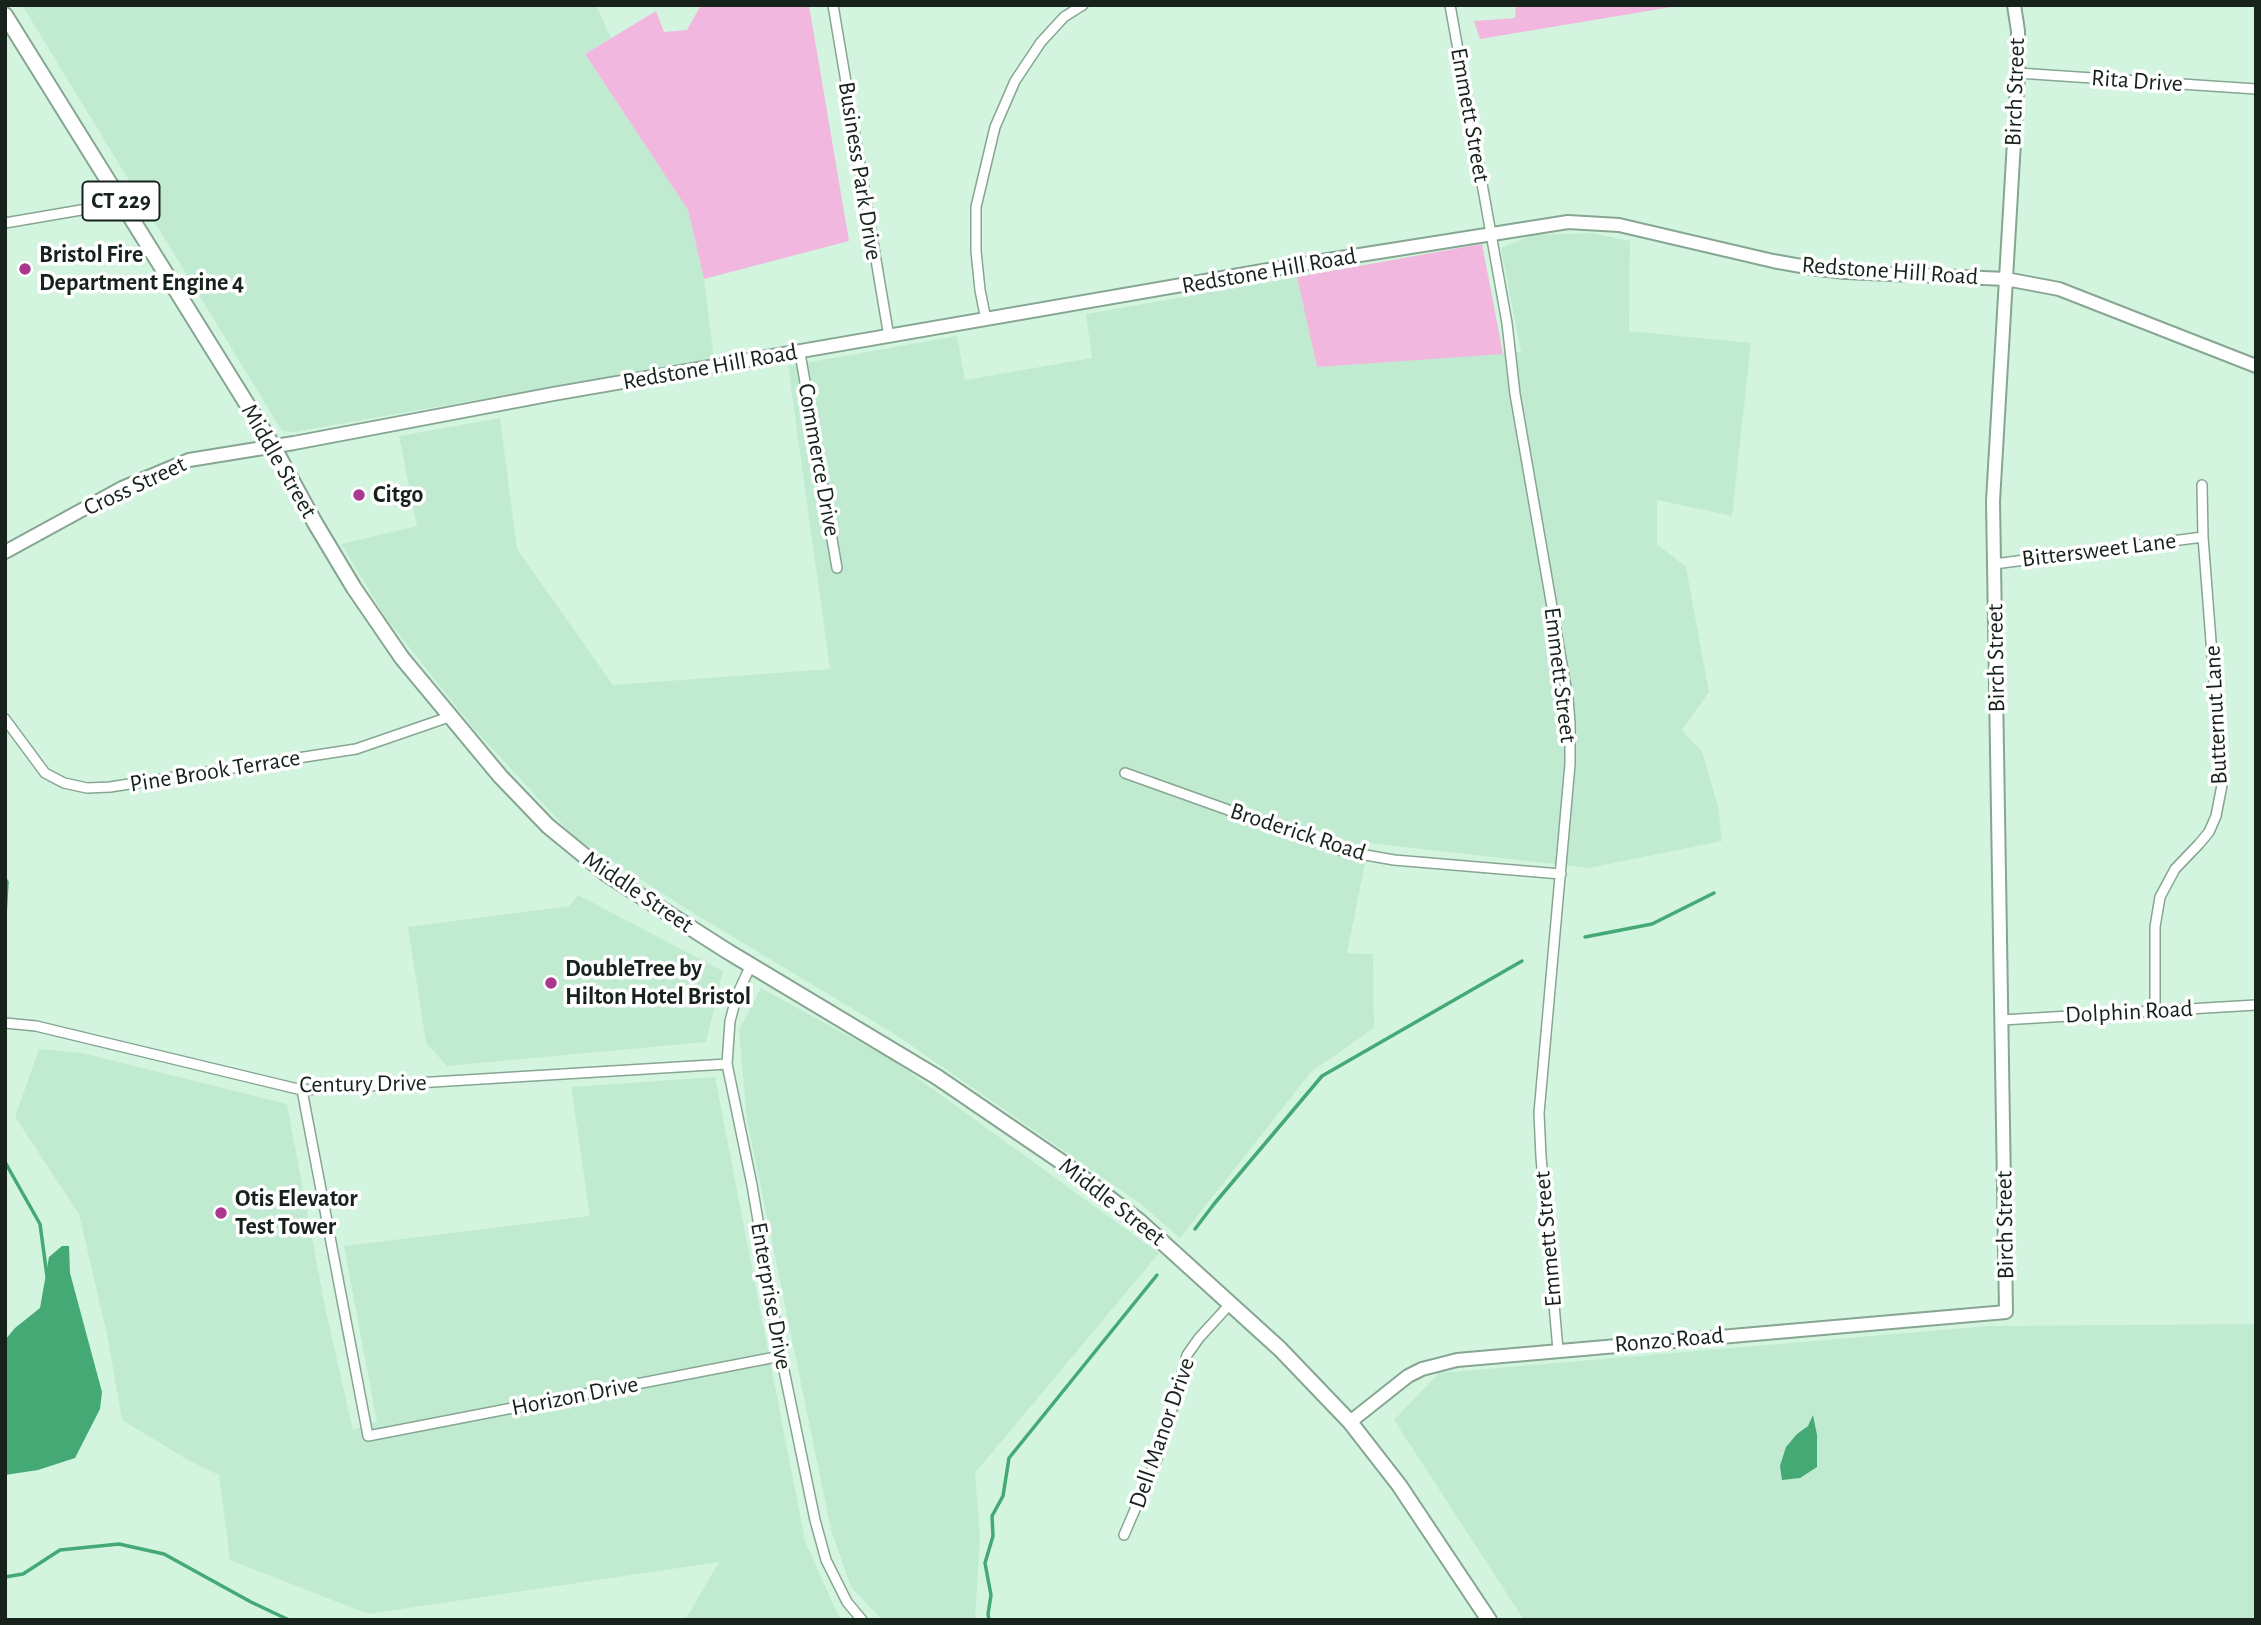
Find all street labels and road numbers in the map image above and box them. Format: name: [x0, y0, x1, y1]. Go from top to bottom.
street label: Birch Street: [1999, 37, 2031, 147]
street label: Emmett Street: [1444, 45, 1496, 185]
street label: Rita Drive: [2090, 63, 2184, 99]
street label: Business Park Drive: [832, 80, 888, 262]
road number: CT 229: [82, 182, 160, 220]
street label: Redstone Hill Road: [1179, 241, 1359, 301]
street label: Redstone Hill Road: [1801, 250, 1979, 292]
street label: Redstone Hill Road: [620, 337, 800, 397]
street label: Commerce Drive: [791, 381, 847, 539]
street label: Middle Street: [235, 399, 323, 523]
street label: Cross Street: [79, 450, 191, 522]
street label: Bittersweet Lane: [2020, 526, 2178, 574]
street label: Birch Street: [1981, 603, 2011, 713]
street label: Emmett Street: [1537, 606, 1583, 744]
street label: Butternut Lane: [2198, 645, 2234, 785]
street label: Pine Brook Terrace: [128, 743, 302, 799]
street label: Broderick Road: [1226, 797, 1370, 867]
street label: Middle Street: [577, 845, 699, 939]
street label: Dolphin Road: [2064, 994, 2194, 1030]
street label: Century Drive: [299, 1068, 427, 1100]
street label: Middle Street: [1053, 1152, 1171, 1252]
street label: Emmett Street: [1528, 1170, 1568, 1308]
street label: Birch Street: [1990, 1170, 2020, 1280]
street label: Enterprise Drive: [744, 1220, 798, 1372]
street label: Ronzo Road: [1613, 1321, 1725, 1359]
street label: Dell Manor Drive: [1123, 1354, 1201, 1512]
street label: Horizon Drive: [509, 1370, 641, 1422]

